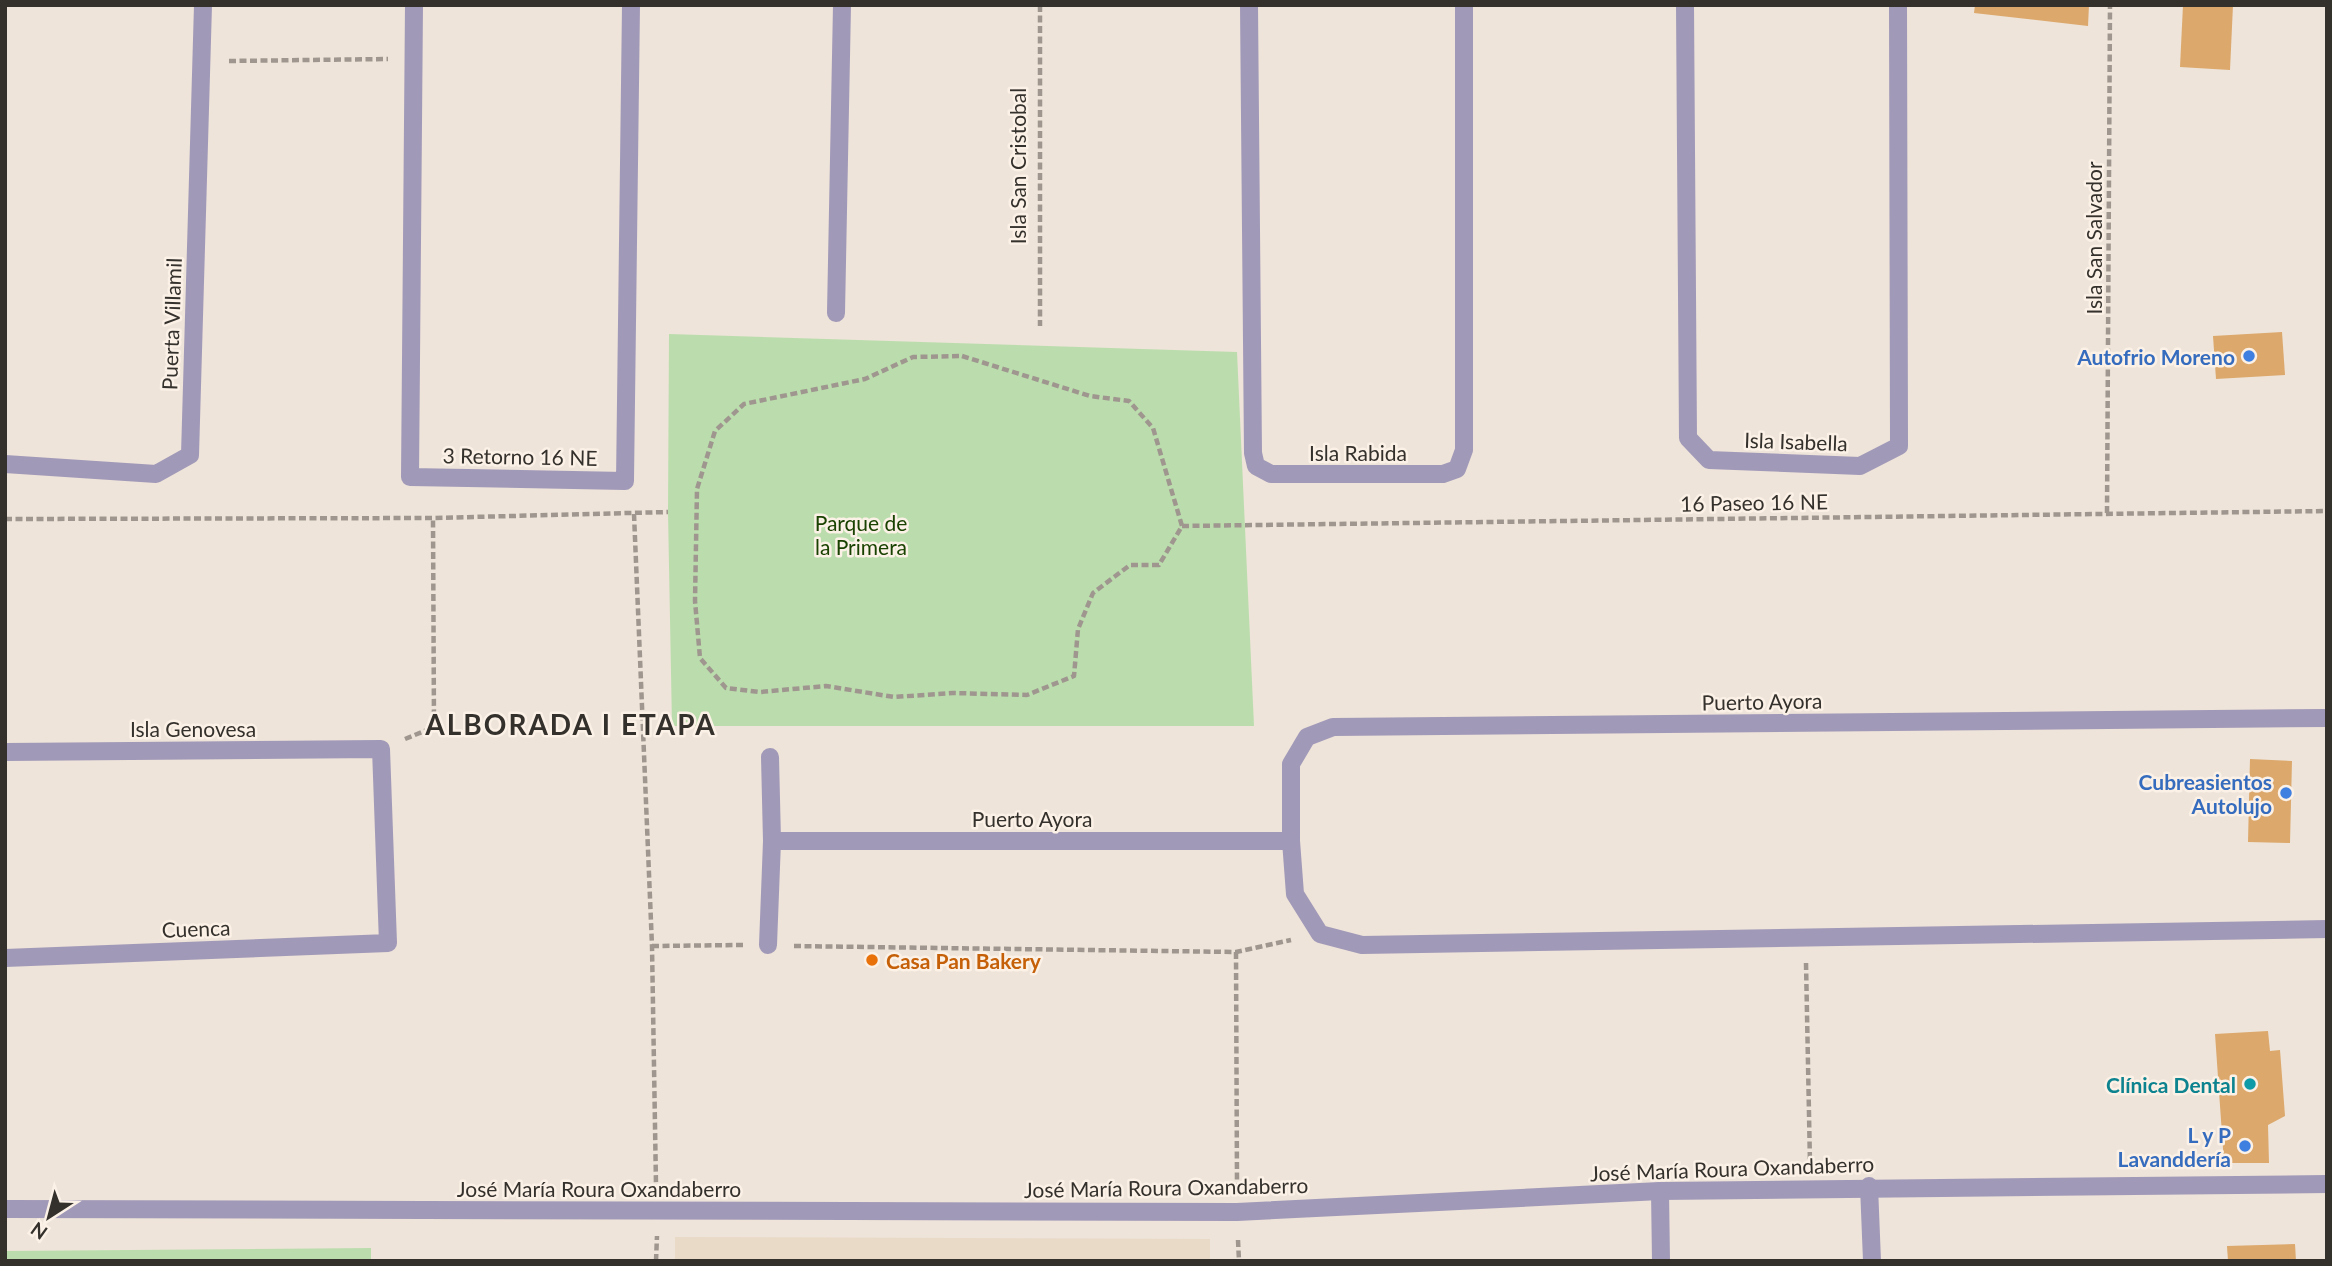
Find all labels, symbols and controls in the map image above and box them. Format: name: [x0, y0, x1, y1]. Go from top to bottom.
street label: Isla San Cristobal: [1005, 88, 1030, 244]
street label: Isla San Salvador: [2081, 161, 2106, 315]
street label: Puerta Villamil: [156, 257, 186, 391]
place label: Autofrio Moreno: [2076, 344, 2235, 369]
marker: Autofrio Moreno: [2241, 348, 2257, 364]
street label: Isla Isabella: [1744, 427, 1848, 455]
street label: Isla Rabida: [1309, 440, 1407, 465]
street label: 3 Retorno 16 NE: [442, 442, 598, 470]
street label: 16 Paseo 16 NE: [1680, 488, 1828, 516]
park label: Parque de la Primera: [815, 510, 907, 559]
street label: Puerto Ayora: [1701, 687, 1823, 715]
district label: ALBORADA I ETAPA: [424, 707, 717, 741]
street label: Isla Genovesa: [130, 716, 256, 741]
place label: Cubreasientos Autolujo: [2139, 769, 2272, 818]
marker: Cubreasientos Autolujo: [2278, 785, 2294, 801]
street label: Puerto Ayora: [972, 806, 1092, 831]
street label: Cuenca: [161, 914, 231, 942]
place label: Casa Pan Bakery: [886, 948, 1042, 973]
marker: Casa Pan Bakery: [864, 952, 880, 968]
place label: Clínica Dental: [2106, 1072, 2236, 1097]
marker: Clínica Dental: [2242, 1076, 2258, 1092]
place label: L y P Lavanddería: [2117, 1122, 2231, 1171]
marker: L y P Lavanddería: [2237, 1138, 2253, 1154]
street label: José María Roura Oxandaberro: [1589, 1151, 1875, 1185]
street label: José María Roura Oxandaberro: [1024, 1172, 1308, 1202]
street label: José María Roura Oxandaberro: [457, 1176, 741, 1201]
north arrow: [14, 1182, 84, 1252]
text: N: [26, 1218, 51, 1245]

